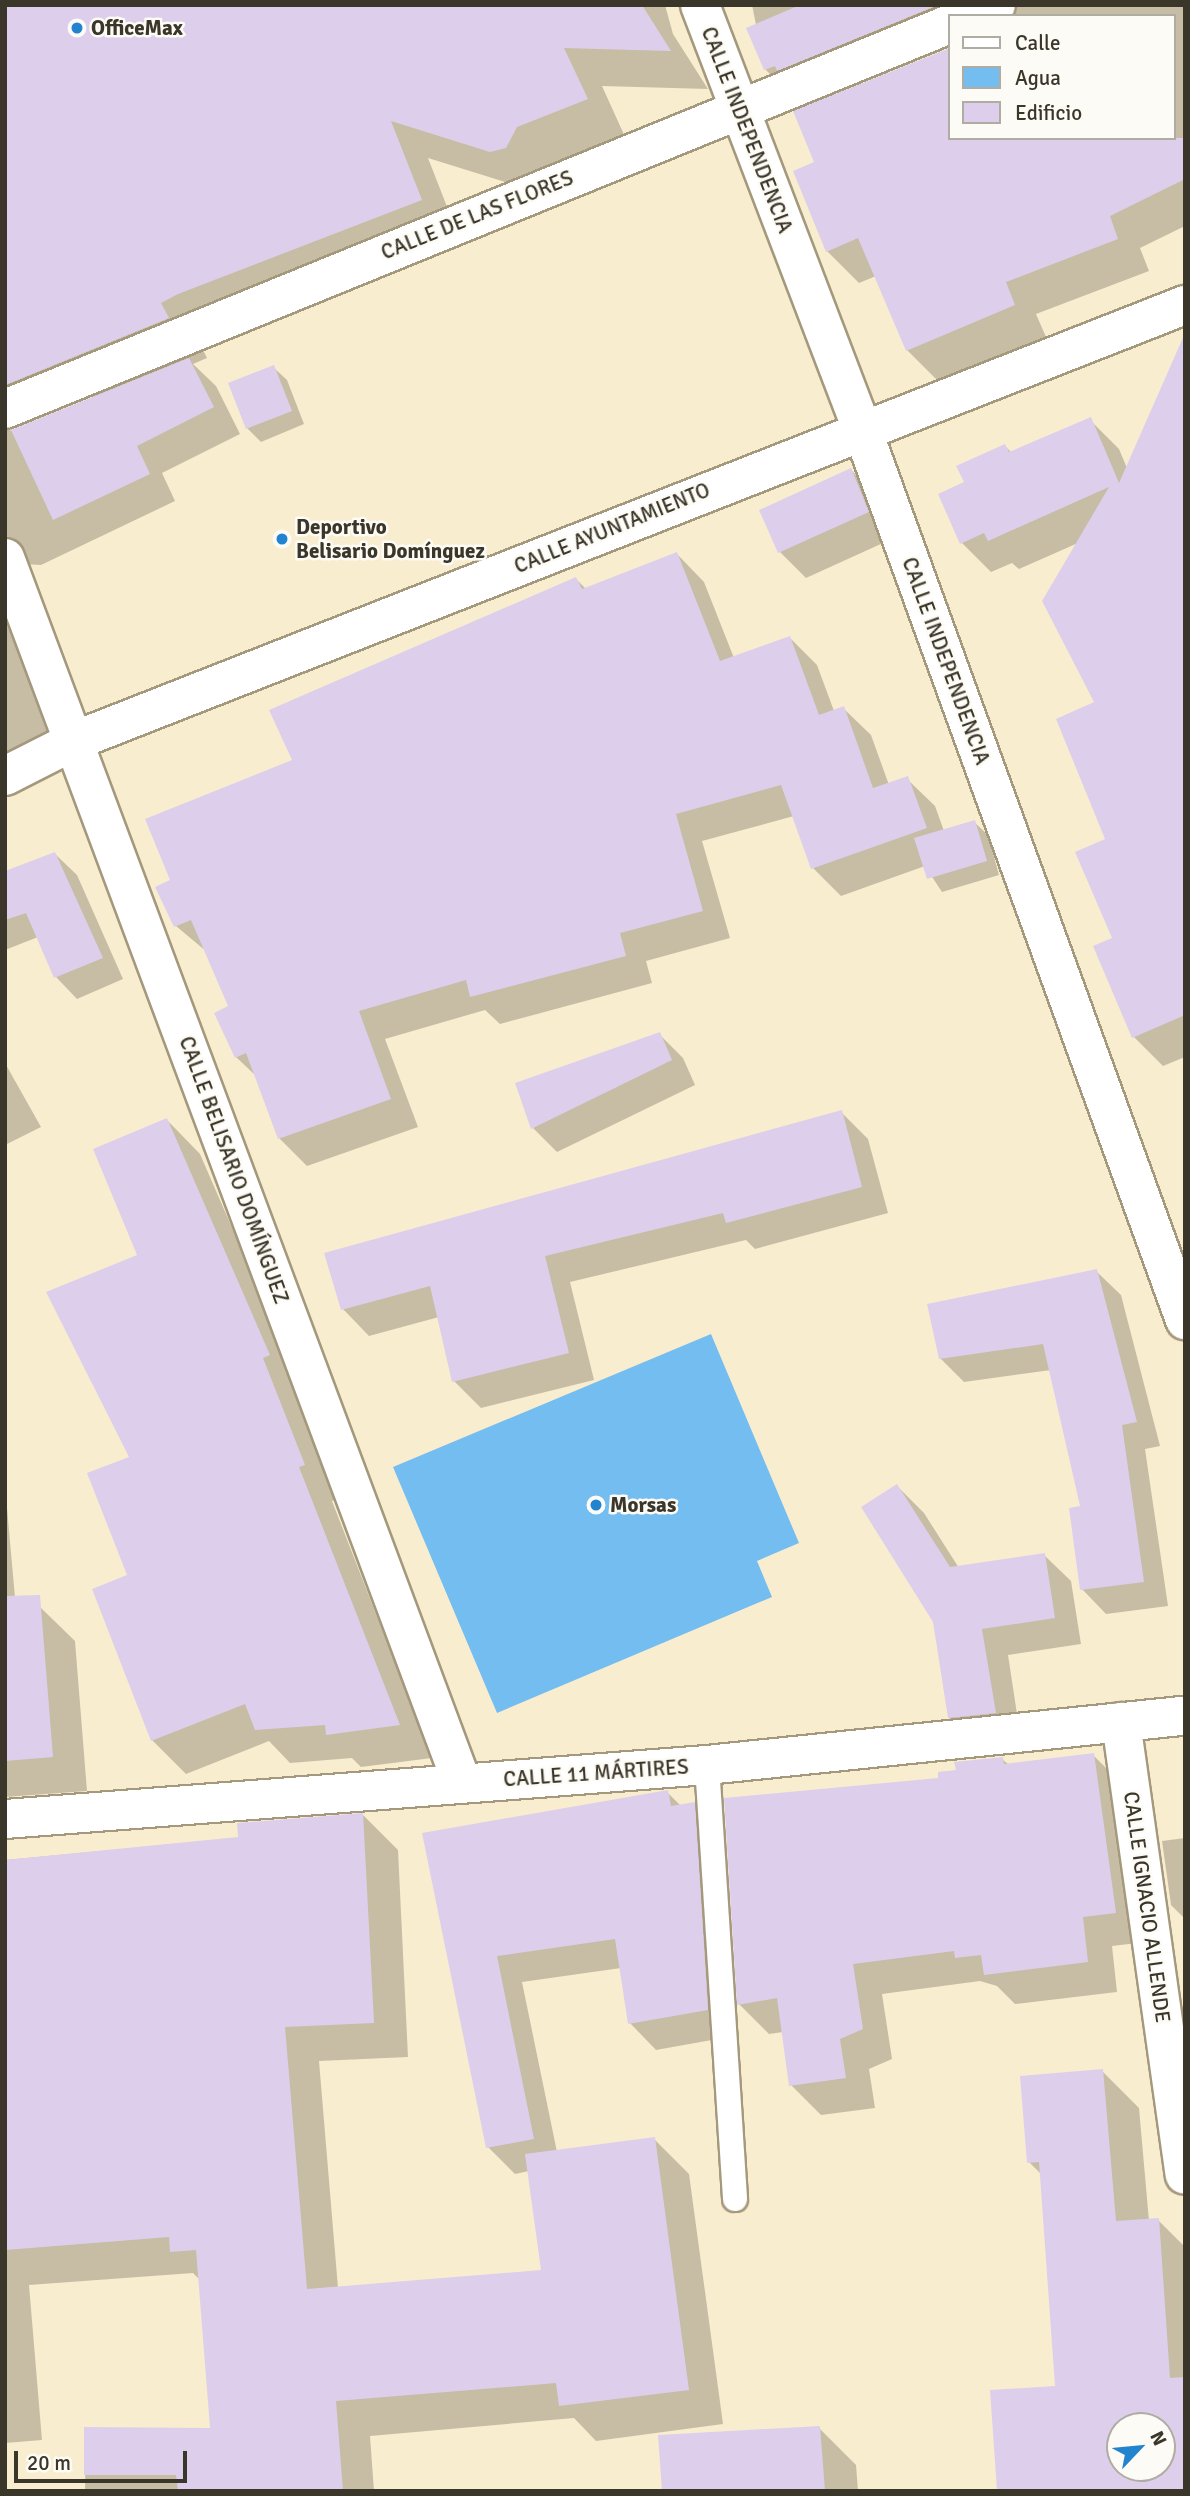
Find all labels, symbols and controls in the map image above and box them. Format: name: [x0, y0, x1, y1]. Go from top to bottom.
legend: [948, 14, 1176, 140]
place label: OfficeMax: [91, 15, 183, 41]
marker: OfficeMax: [69, 20, 85, 36]
street label: CALLE INDEPENDENCIA: [696, 23, 798, 237]
text: Calle: [1015, 30, 1061, 56]
text: Agua: [1015, 65, 1061, 91]
text: Edificio: [1015, 100, 1082, 126]
street label: CALLE DE LAS FLORES: [377, 165, 577, 265]
street label: CALLE AYUNTAMIENTO: [510, 477, 714, 579]
place label: Deportivo Belisario Domínguez: [296, 514, 485, 564]
marker: Deportivo Belisario Domínguez: [274, 531, 290, 547]
street label: CALLE INDEPENDENCIA: [897, 554, 995, 768]
street label: CALLE BELISARIO DOMÍNGUEZ: [174, 1033, 294, 1307]
place label: Morsas: [610, 1492, 676, 1518]
marker: Morsas: [588, 1497, 604, 1513]
street label: CALLE 11 MÁRTIRES: [503, 1754, 689, 1792]
street label: CALLE IGNACIO ALLENDE: [1118, 1790, 1176, 2024]
north arrow: [1106, 2412, 1176, 2482]
text: N: [1144, 2427, 1172, 2450]
scale bar: [18, 2436, 191, 2480]
text: 20 m: [27, 2450, 71, 2476]

